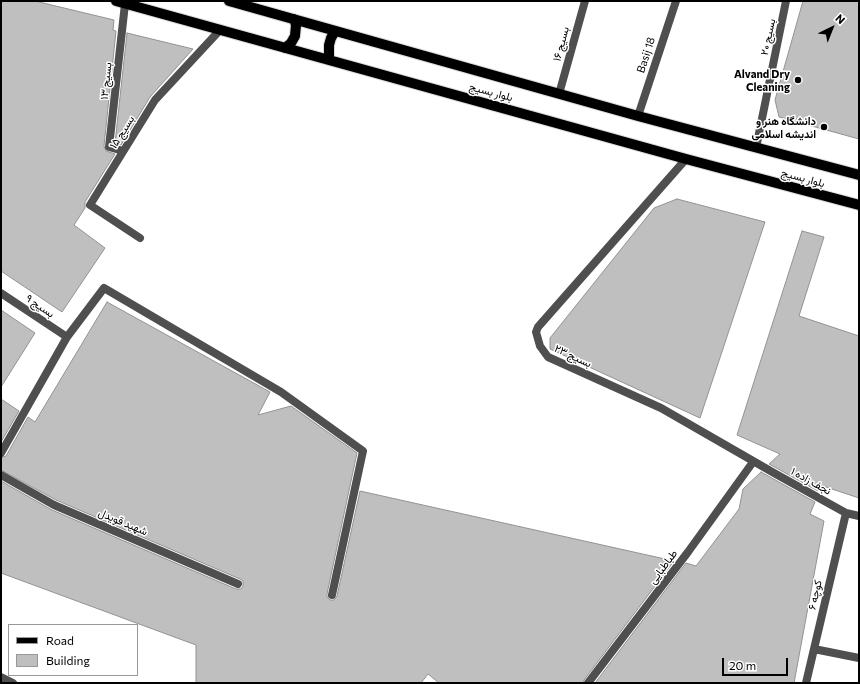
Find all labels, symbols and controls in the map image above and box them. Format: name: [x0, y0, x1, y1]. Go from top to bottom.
north arrow: [812, 8, 852, 48]
text: N: [833, 11, 848, 26]
street label: بسیج ۲۰: [758, 17, 778, 57]
street label: بسیج ۱۶: [550, 25, 572, 63]
street label: Basij 18: [634, 35, 658, 75]
street label: بسیج ۱۳: [97, 62, 115, 100]
place label: Alvand Dry Cleaning: [734, 67, 790, 93]
marker: Alvand Dry Cleaning: [793, 75, 803, 85]
street label: بلوار بسیج: [468, 80, 514, 104]
street label: بسیج ۱۵: [107, 113, 137, 151]
place label: دانشگاه هنر و اندیشه اسلامی: [751, 114, 816, 140]
marker: دانشگاه هنر و اندیشه اسلامی: [819, 122, 829, 132]
street label: بلوار بسیج: [780, 166, 826, 190]
street label: بسیج ۹: [23, 292, 57, 320]
street label: بسیج ۲۳: [552, 342, 594, 370]
street label: نجف زاده ۱: [788, 465, 834, 497]
street label: شهید قویدل: [96, 506, 150, 538]
street label: طباطبایی: [646, 547, 680, 587]
street label: کوچه ۶: [805, 579, 825, 611]
legend: [8, 624, 138, 676]
text: Road: [46, 633, 74, 647]
scale bar: [724, 650, 790, 676]
text: Building: [46, 653, 90, 667]
text: 20 m: [729, 658, 756, 672]

